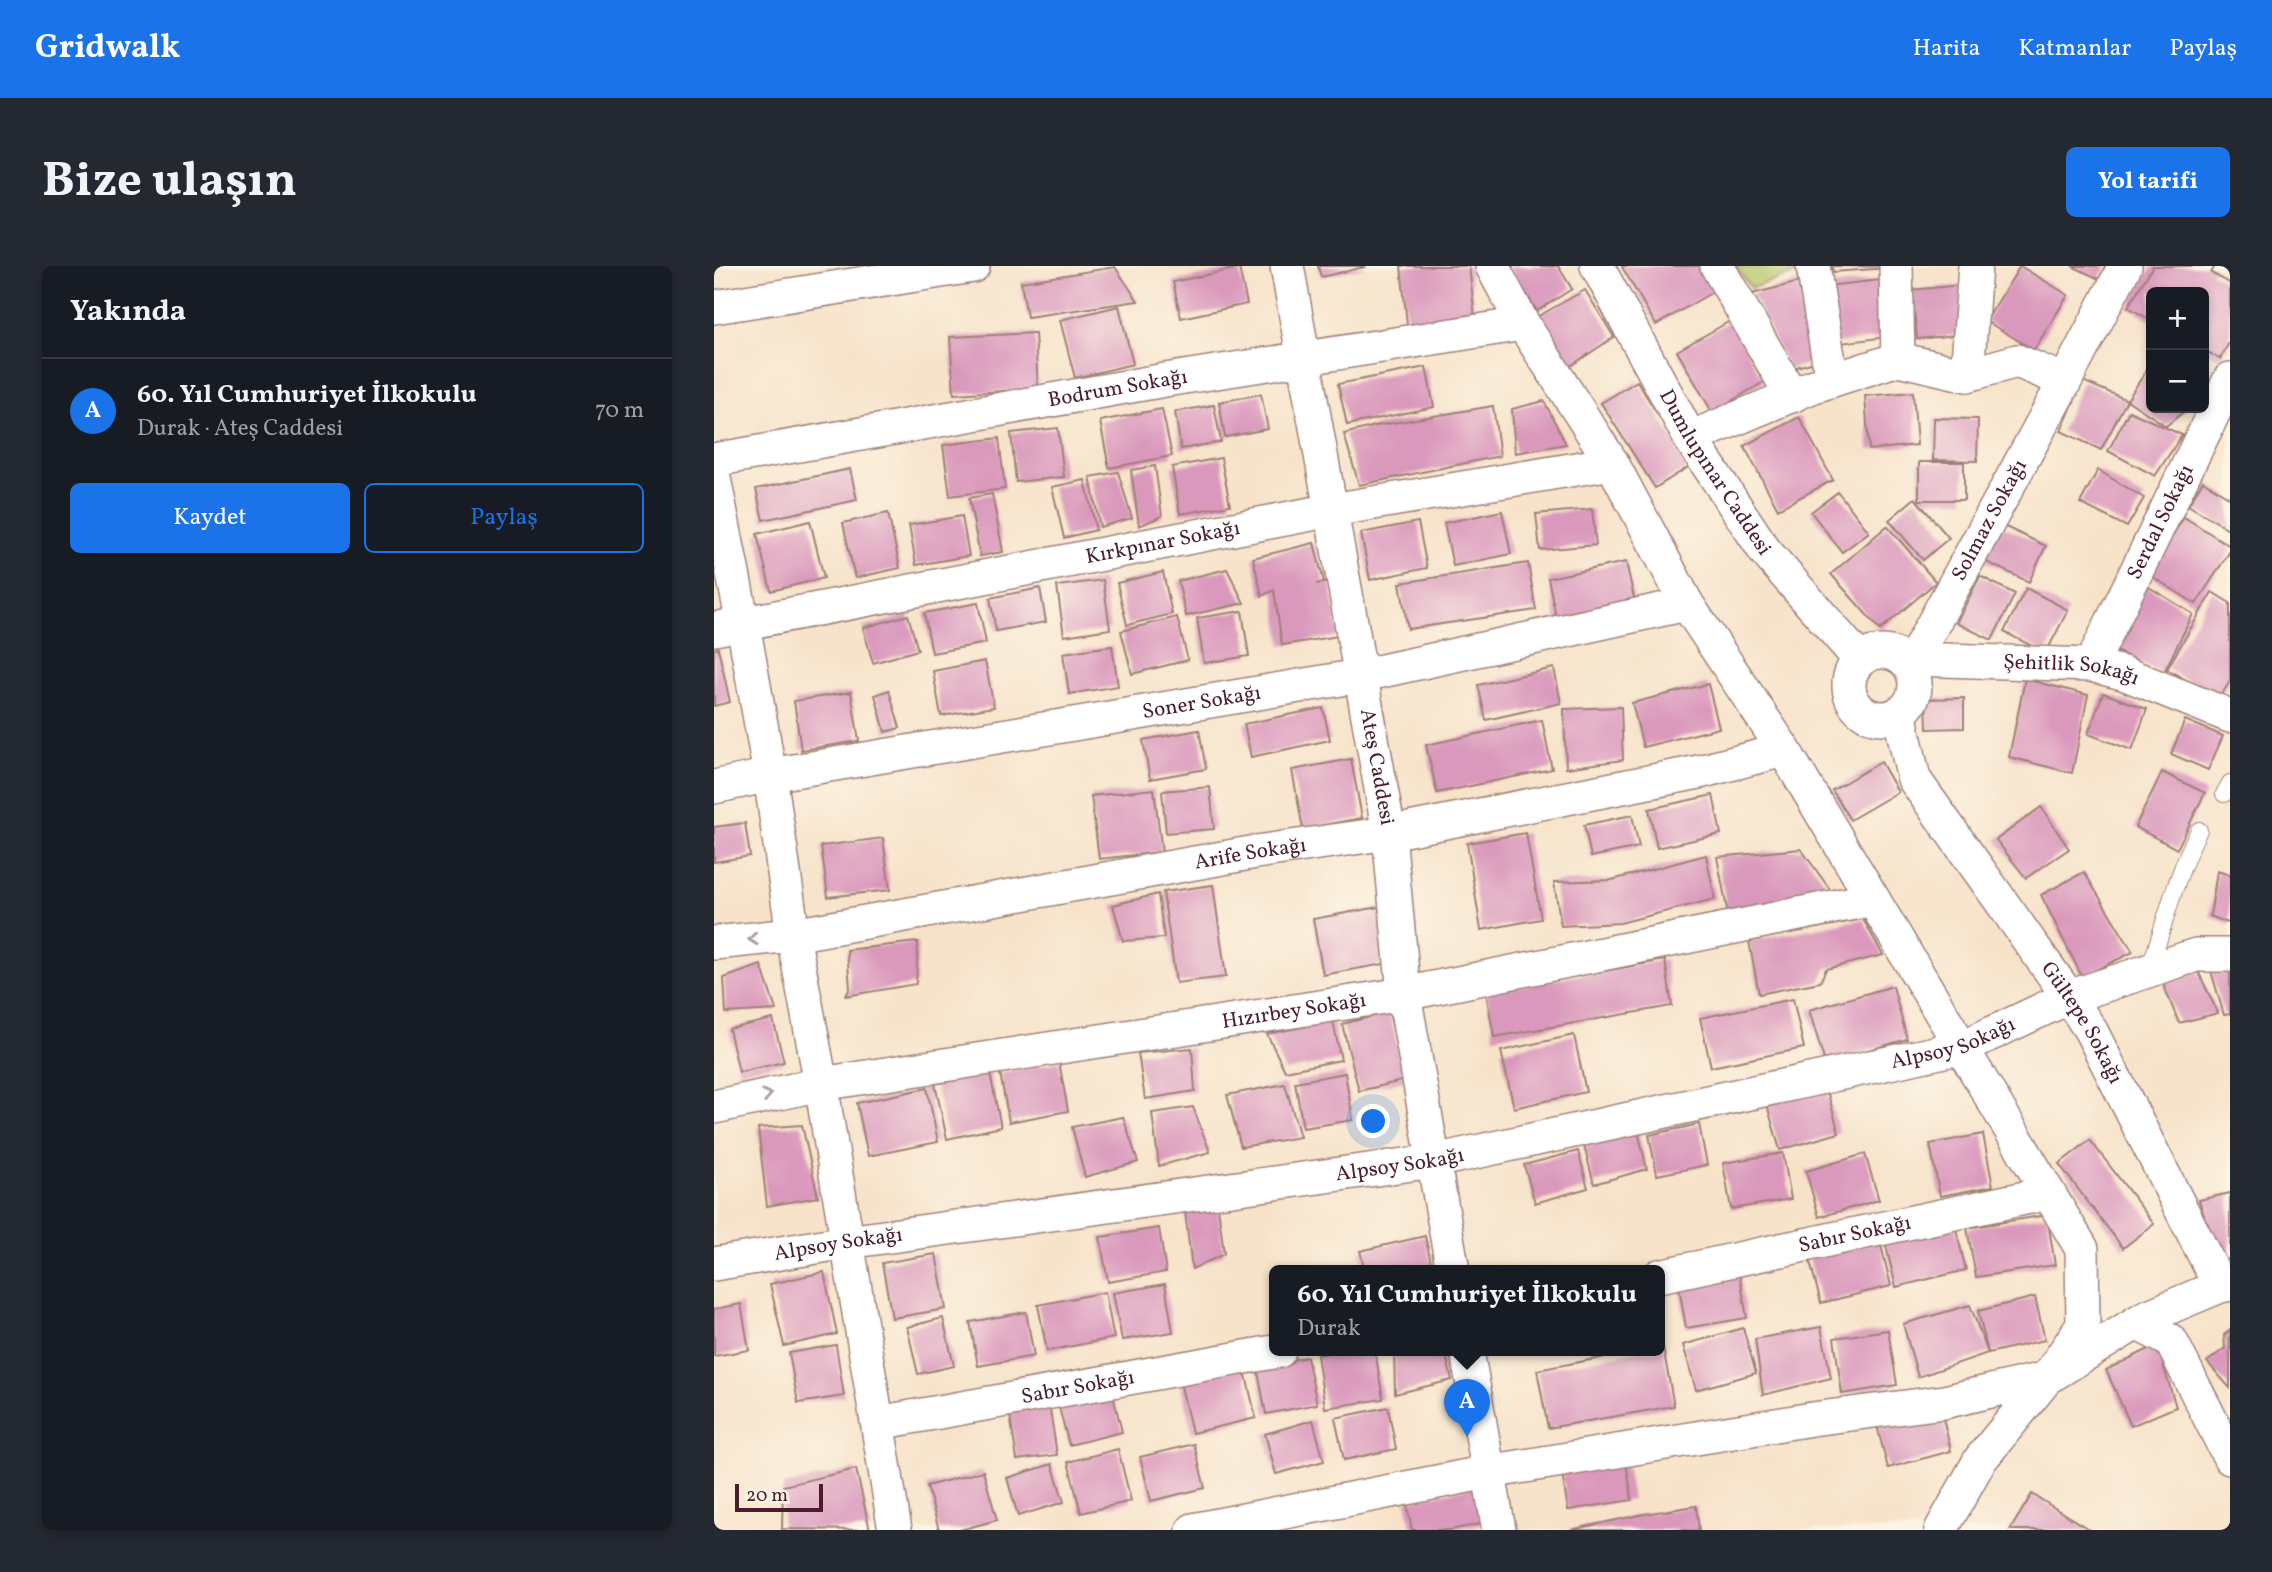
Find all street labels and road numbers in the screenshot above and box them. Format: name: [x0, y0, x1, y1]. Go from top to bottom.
street label: Bodrum Sokağı: [1046, 362, 1190, 415]
street label: Dumlupınar Caddesi: [1652, 384, 1779, 561]
street label: Solmaz Sokağı: [1945, 454, 2034, 586]
street label: Serdal Sokağı: [2120, 460, 2201, 584]
street label: Kırkpınar Sokağı: [1083, 514, 1242, 572]
street label: Şehitlik Sokağı: [2003, 648, 2144, 693]
street label: Soner Sokağı: [1140, 678, 1263, 727]
street label: Ateş Caddesi: [1352, 706, 1402, 828]
street label: Arife Sokağı: [1192, 830, 1308, 877]
street label: Gültepe Sokağı: [2034, 956, 2130, 1089]
street label: Hızırbey Sokağı: [1220, 986, 1368, 1036]
street label: Alpsoy Sokağı: [1888, 1010, 2020, 1077]
street label: Alpsoy Sokağı: [1334, 1140, 1467, 1189]
street label: Sabır Sokağı: [1796, 1208, 1914, 1260]
street label: Alpsoy Sokağı: [772, 1220, 904, 1268]
street label: Sabır Sokağı: [1019, 1363, 1137, 1412]

